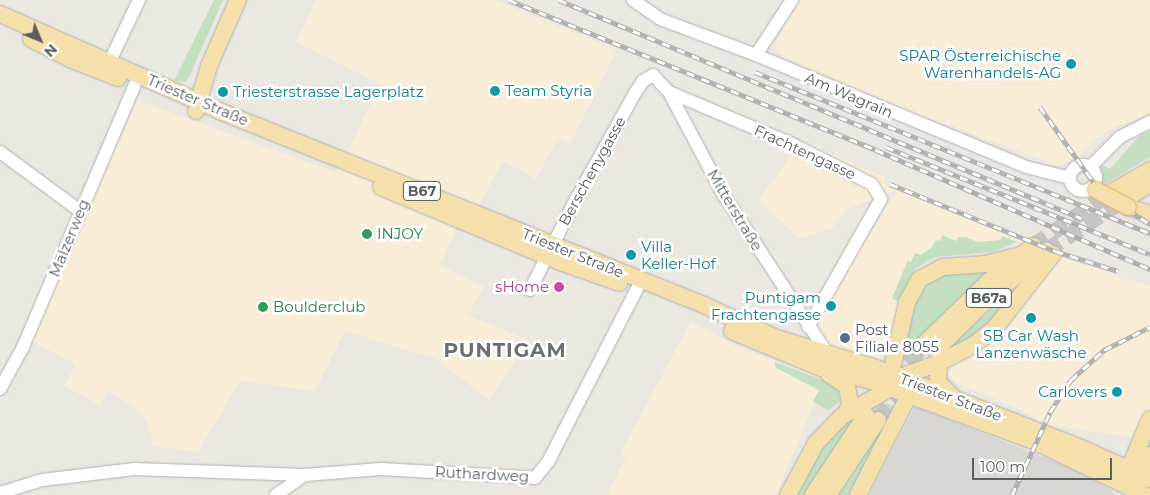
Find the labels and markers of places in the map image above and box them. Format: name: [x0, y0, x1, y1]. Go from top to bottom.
place label: SPAR Österreichische Warenhandels-AG: [899, 46, 1061, 81]
marker: SPAR Österreichische Warenhandels-AG: [1065, 58, 1077, 70]
place label: Team Styria: [505, 82, 592, 100]
place label: Triesterstrasse Lagerplatz: [233, 83, 424, 101]
marker: Team Styria: [489, 85, 501, 97]
marker: Triesterstrasse Lagerplatz: [217, 86, 229, 98]
place label: INJOY: [377, 225, 423, 243]
marker: INJOY: [361, 228, 373, 240]
place label: Villa Keller-Hof: [641, 237, 716, 272]
marker: Villa Keller-Hof: [625, 249, 637, 261]
place label: sHome: [495, 278, 549, 296]
marker: sHome: [553, 281, 565, 293]
place label: Puntigam Frachtengasse: [711, 288, 821, 323]
place label: Boulderclub: [273, 298, 365, 316]
marker: Puntigam Frachtengasse: [825, 300, 837, 312]
marker: Boulderclub: [257, 301, 269, 313]
marker: SB Car Wash Lanzenwäsche: [1025, 312, 1037, 324]
place label: Post Filiale 8055: [855, 320, 939, 355]
place label: SB Car Wash Lanzenwäsche: [976, 326, 1086, 361]
marker: Post Filiale 8055: [839, 332, 851, 344]
place label: Carlovers: [1038, 383, 1107, 401]
marker: Carlovers: [1111, 386, 1123, 398]

